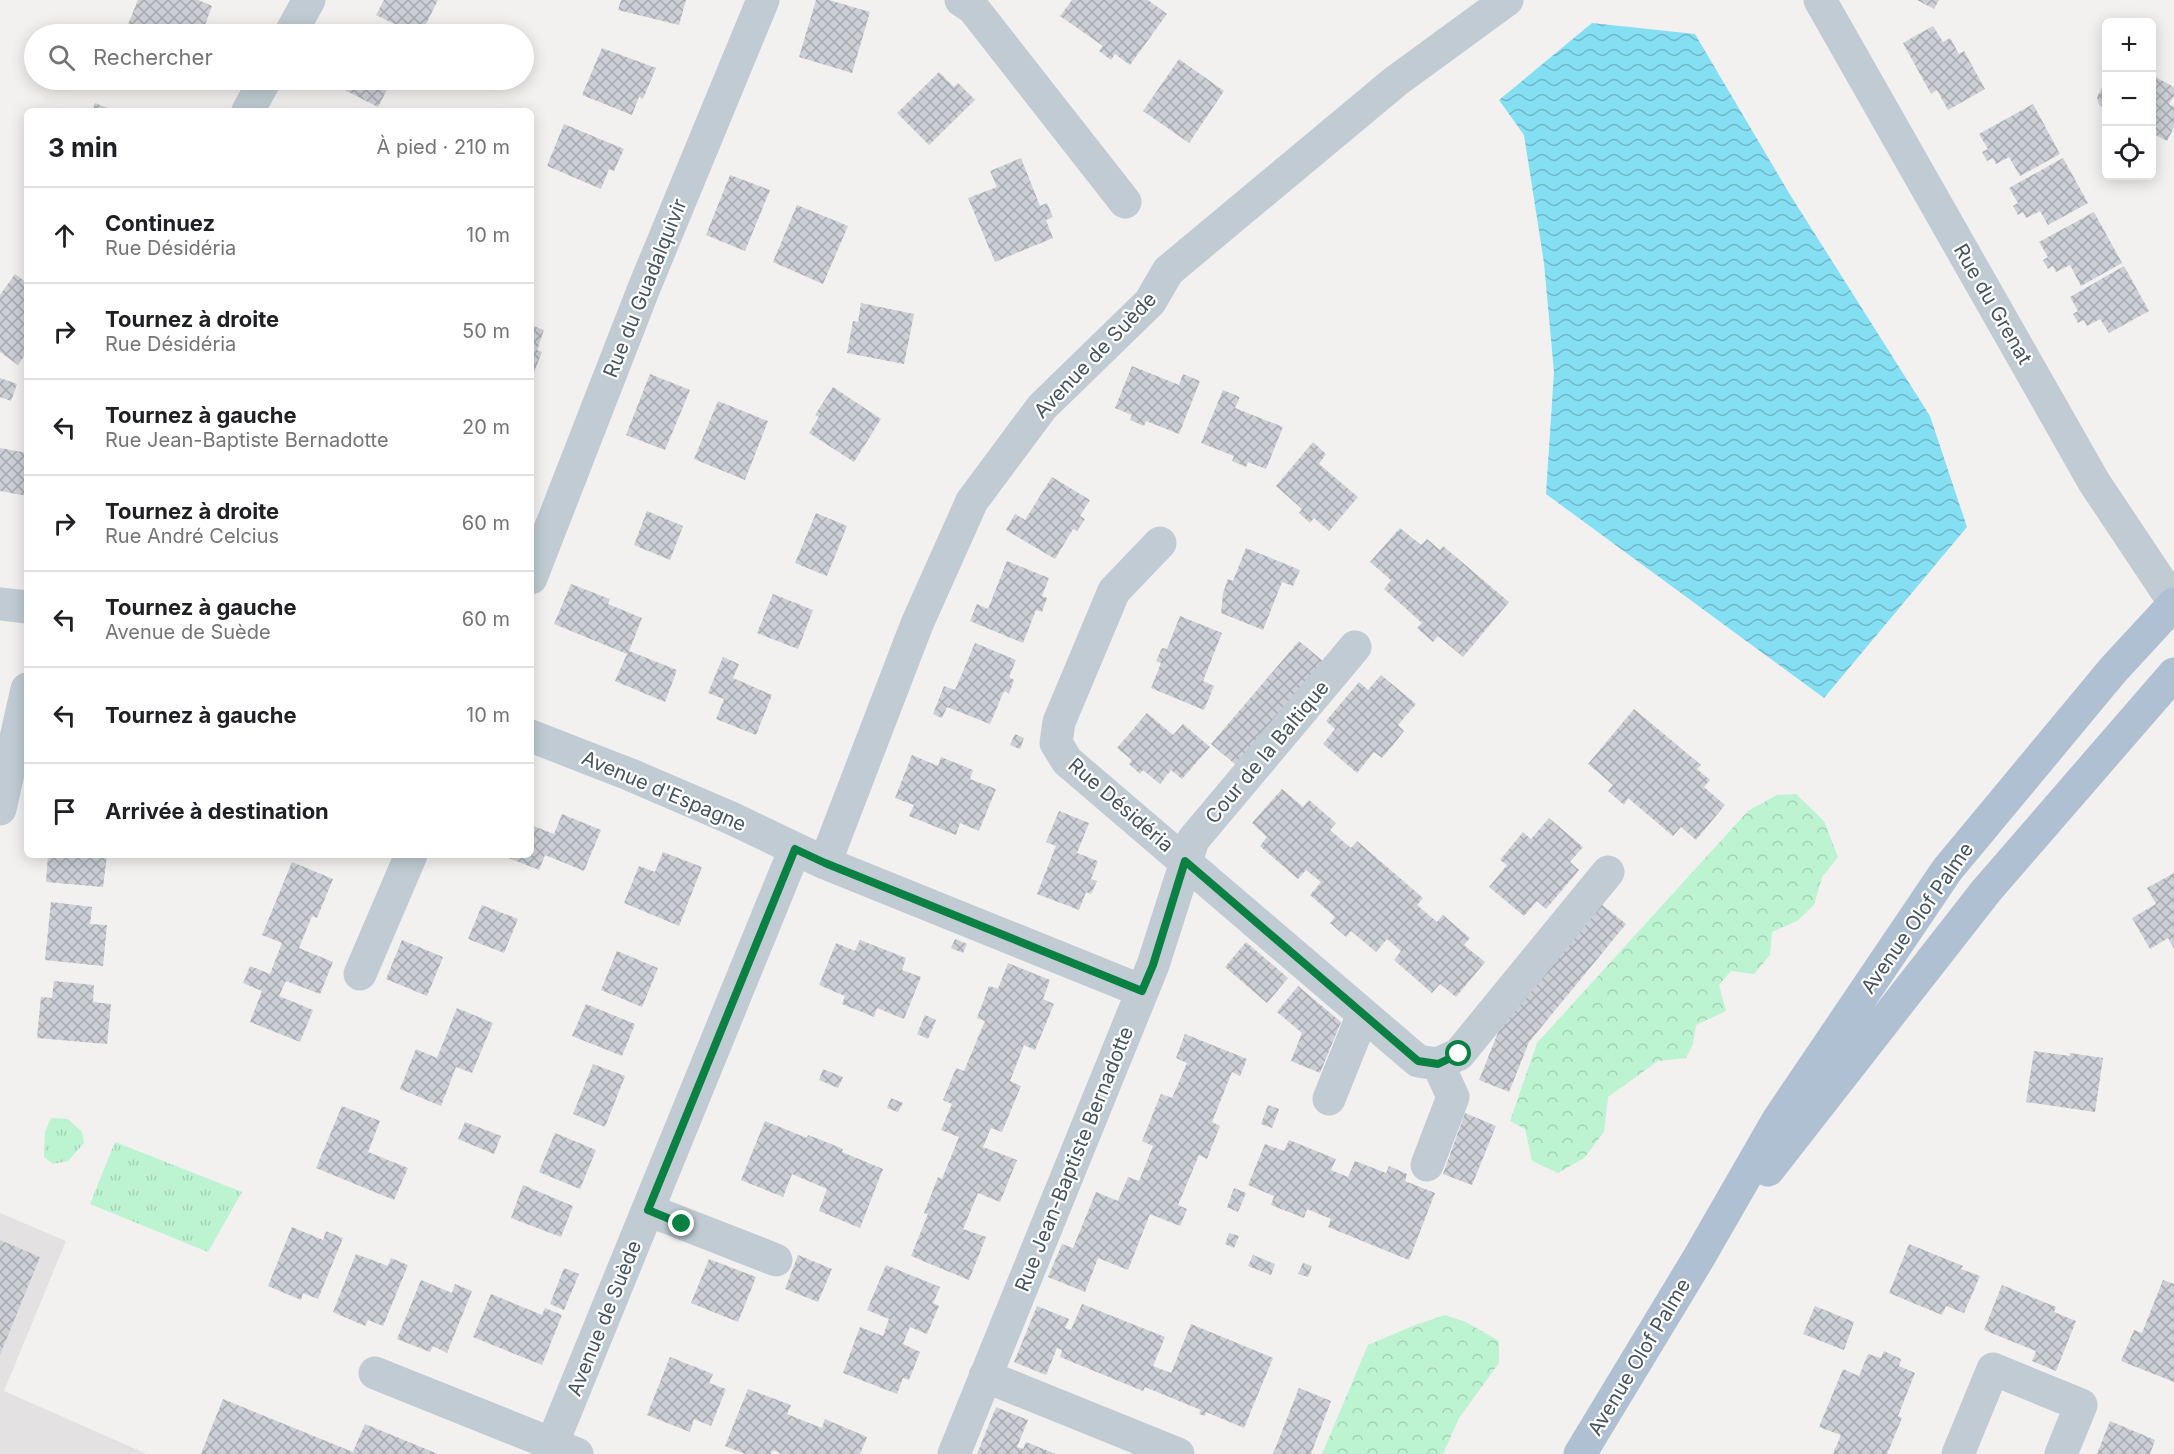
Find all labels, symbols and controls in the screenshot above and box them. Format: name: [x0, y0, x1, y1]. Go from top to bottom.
map controls: [2102, 18, 2156, 180]
button: +: [2102, 18, 2156, 72]
search box: [24, 24, 534, 90]
icon: search: [45, 41, 78, 74]
text: Rechercher: [93, 44, 213, 70]
button: −: [2102, 72, 2156, 126]
button: locate: [2102, 126, 2156, 180]
text: 3 min: [48, 132, 118, 163]
text: À pied · 210 m: [376, 135, 510, 159]
street label: Rue du Guadalquivir: [598, 195, 692, 381]
text: Continuez: [105, 210, 215, 236]
icon: ahead: [48, 219, 81, 252]
text: 10 m: [466, 223, 510, 247]
text: Rue Désidéria: [105, 236, 236, 260]
street label: Rue du Grenat: [1949, 240, 2037, 369]
street label: Avenue de Suède: [1029, 287, 1161, 423]
text: Tournez à droite: [105, 306, 279, 332]
icon: right: [48, 315, 81, 348]
text: 50 m: [462, 319, 510, 343]
text: Rue Désidéria: [105, 332, 236, 356]
text: Tournez à gauche: [105, 402, 297, 428]
icon: left: [48, 411, 81, 444]
text: 20 m: [462, 415, 510, 439]
text: Rue Jean-Baptiste Bernadotte: [105, 428, 389, 452]
text: Tournez à droite: [105, 498, 279, 524]
icon: right: [48, 507, 81, 540]
text: 60 m: [462, 511, 510, 535]
text: Rue André Celcius: [105, 524, 279, 548]
text: Tournez à gauche: [105, 594, 297, 620]
icon: left: [48, 603, 81, 636]
text: 60 m: [462, 607, 510, 631]
text: Avenue de Suède: [105, 620, 271, 644]
street label: Cour de la Baltique: [1200, 676, 1334, 828]
icon: left: [48, 699, 81, 732]
text: Tournez à gauche: [105, 702, 297, 728]
text: 10 m: [466, 703, 510, 727]
street label: Avenue d'Espagne: [578, 746, 750, 836]
street label: Rue Désidéria: [1064, 753, 1178, 857]
icon: arrive: [48, 795, 81, 828]
text: Arrivée à destination: [105, 798, 329, 824]
street label: Avenue Olof Palme: [1856, 838, 1978, 998]
street label: Rue Jean-Baptiste Bernadotte: [1010, 1023, 1138, 1295]
route start: [1445, 1040, 1471, 1066]
route end: [668, 1210, 694, 1236]
street label: Avenue de Suède: [562, 1237, 646, 1399]
street label: Avenue Olof Palme: [1583, 1274, 1695, 1440]

